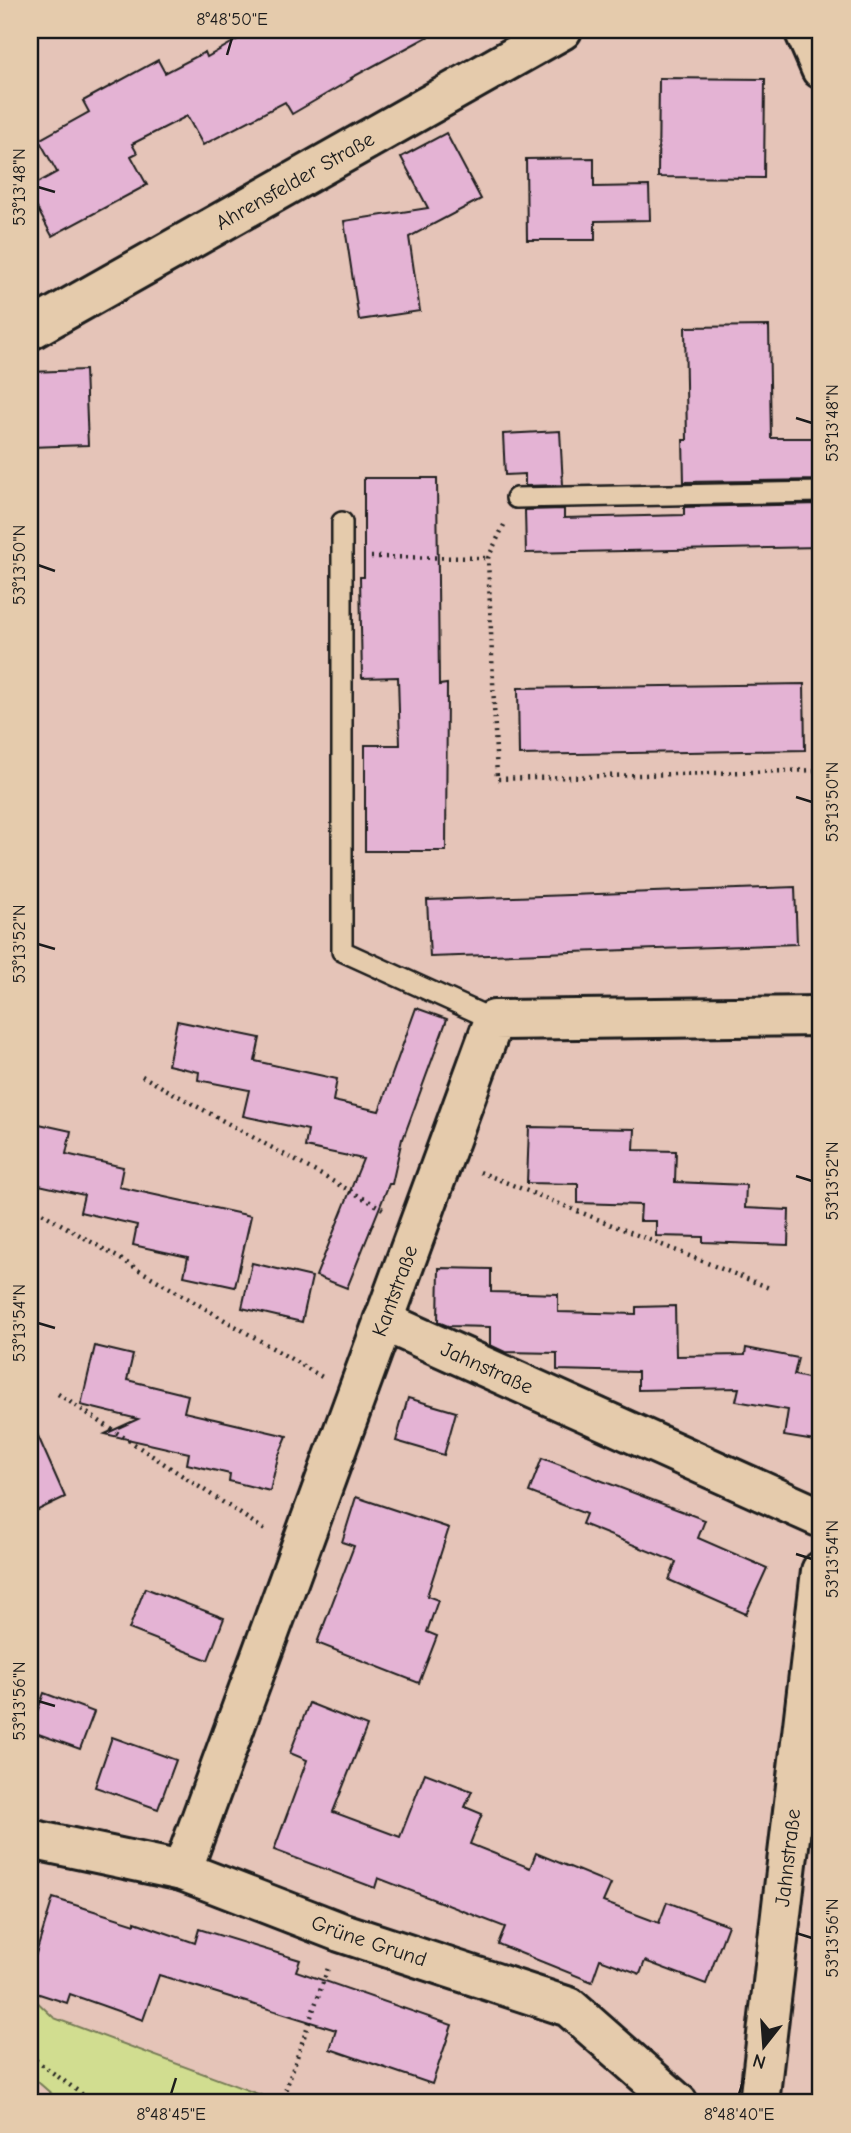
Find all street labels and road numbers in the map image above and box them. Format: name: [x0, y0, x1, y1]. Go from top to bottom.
street label: Ahrensfelder Straße: [211, 126, 378, 235]
street label: Kantstraße: [367, 1242, 422, 1340]
street label: Jahnstraße: [437, 1337, 537, 1399]
street label: Jahnstraße: [770, 1807, 805, 1908]
street label: Grüne Grund: [308, 1910, 430, 1972]

